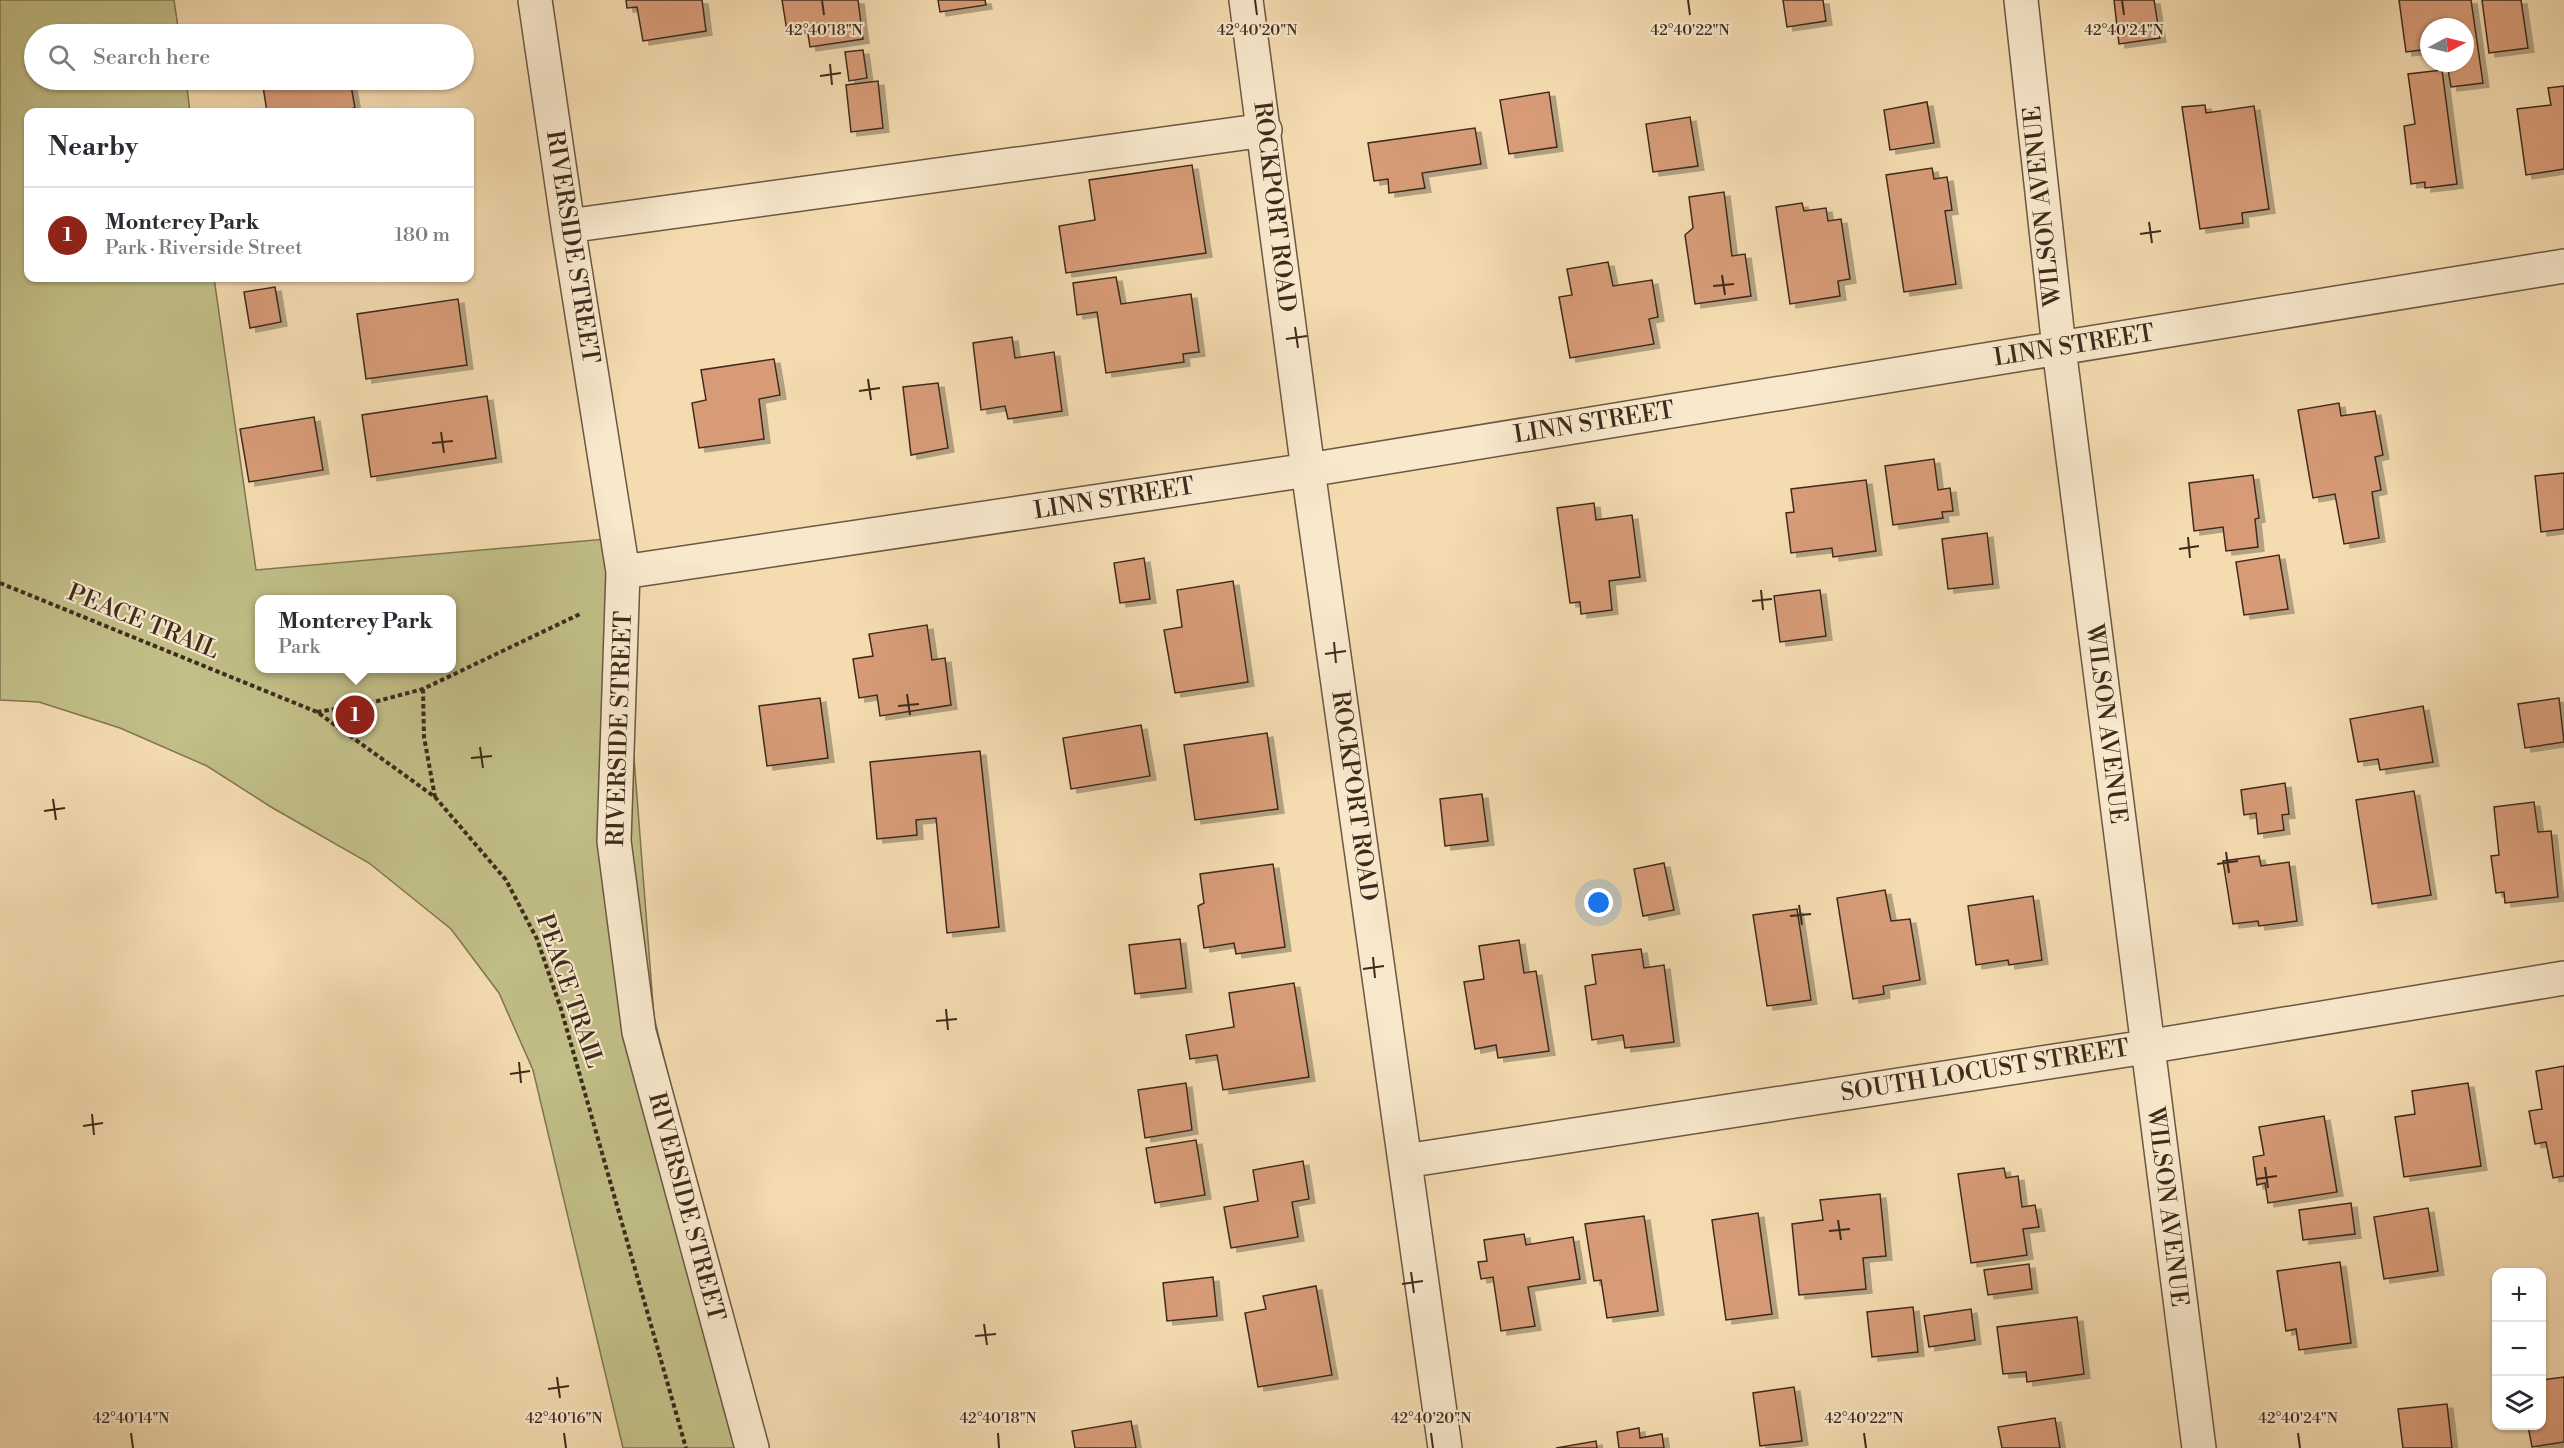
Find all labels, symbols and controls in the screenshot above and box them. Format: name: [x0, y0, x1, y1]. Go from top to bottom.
north arrow: [2420, 18, 2474, 72]
text: 42°40'18"N: [785, 21, 863, 40]
text: 42°40'20"N: [1217, 21, 1297, 40]
text: 42°40'22"N: [1650, 21, 1730, 40]
text: 42°40'24"N: [2084, 21, 2164, 40]
search box: [24, 24, 474, 90]
icon: search: [45, 41, 78, 74]
text: Search here: [93, 44, 210, 71]
street label: ROCKPORT ROAD: [1246, 100, 1302, 314]
street label: WILSON AVENUE: [2018, 104, 2069, 309]
street label: RIVERSIDE STREET: [539, 128, 605, 366]
text: Nearby: [48, 131, 138, 163]
text: Monterey Park: [105, 209, 259, 236]
text: 1: [63, 223, 72, 248]
text: 180 m: [395, 223, 450, 248]
text: Park · Riverside Street: [105, 236, 302, 261]
street label: LINN STREET: [1991, 318, 2157, 374]
street label: LINN STREET: [1511, 395, 1677, 451]
street label: LINN STREET: [1031, 471, 1197, 527]
street label: PEACE TRAIL: [63, 578, 223, 666]
popup: [255, 595, 456, 673]
text: Monterey Park: [278, 608, 433, 635]
street label: RIVERSIDE STREET: [601, 611, 639, 847]
street label: WILSON AVENUE: [2079, 621, 2133, 826]
text: Park: [278, 635, 320, 660]
street label: ROCKPORT ROAD: [1324, 689, 1384, 903]
pin: 1: [336, 692, 374, 738]
your location: [1584, 888, 1613, 917]
street label: PEACE TRAIL: [529, 910, 609, 1072]
street label: SOUTH LOCUST STREET: [1839, 1033, 2132, 1109]
street label: RIVERSIDE STREET: [641, 1089, 731, 1325]
street label: WILSON AVENUE: [2140, 1104, 2194, 1309]
map controls: [2492, 1268, 2546, 1430]
button: +: [2492, 1268, 2546, 1322]
button: −: [2492, 1322, 2546, 1376]
button: layers: [2492, 1376, 2546, 1430]
text: 42°40'14"N: [92, 1409, 170, 1428]
text: 42°40'16"N: [525, 1409, 603, 1428]
text: 42°40'18"N: [959, 1409, 1037, 1428]
text: 42°40'20"N: [1391, 1409, 1471, 1428]
text: 42°40'22"N: [1824, 1409, 1904, 1428]
text: 42°40'24"N: [2258, 1409, 2338, 1428]

